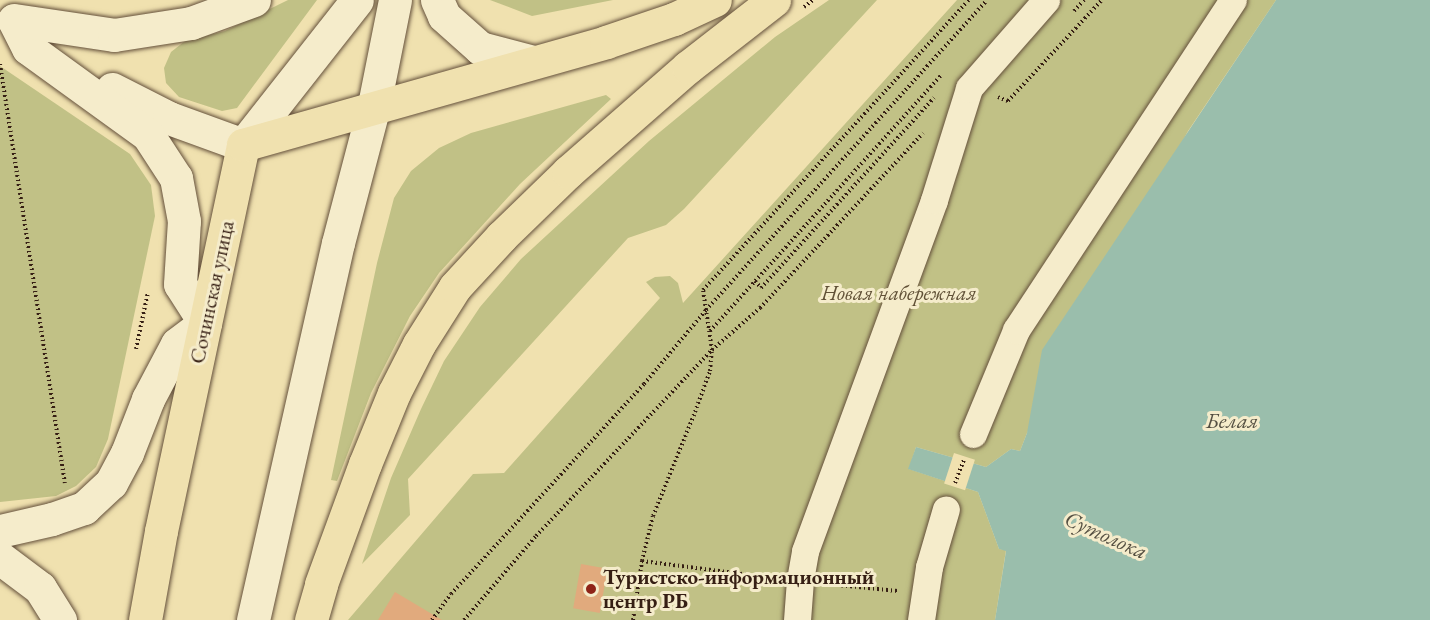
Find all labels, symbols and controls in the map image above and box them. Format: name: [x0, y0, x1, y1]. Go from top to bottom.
street label: Сочинская улица: [185, 218, 239, 366]
park label: Новая набережная: [821, 280, 977, 306]
water label: Белая: [1206, 408, 1258, 434]
water label: Сутолока: [1061, 505, 1151, 565]
place label: Туристско-информационный центр РБ: [603, 564, 874, 614]
marker: Туристско-информационный центр РБ: [584, 582, 598, 596]

